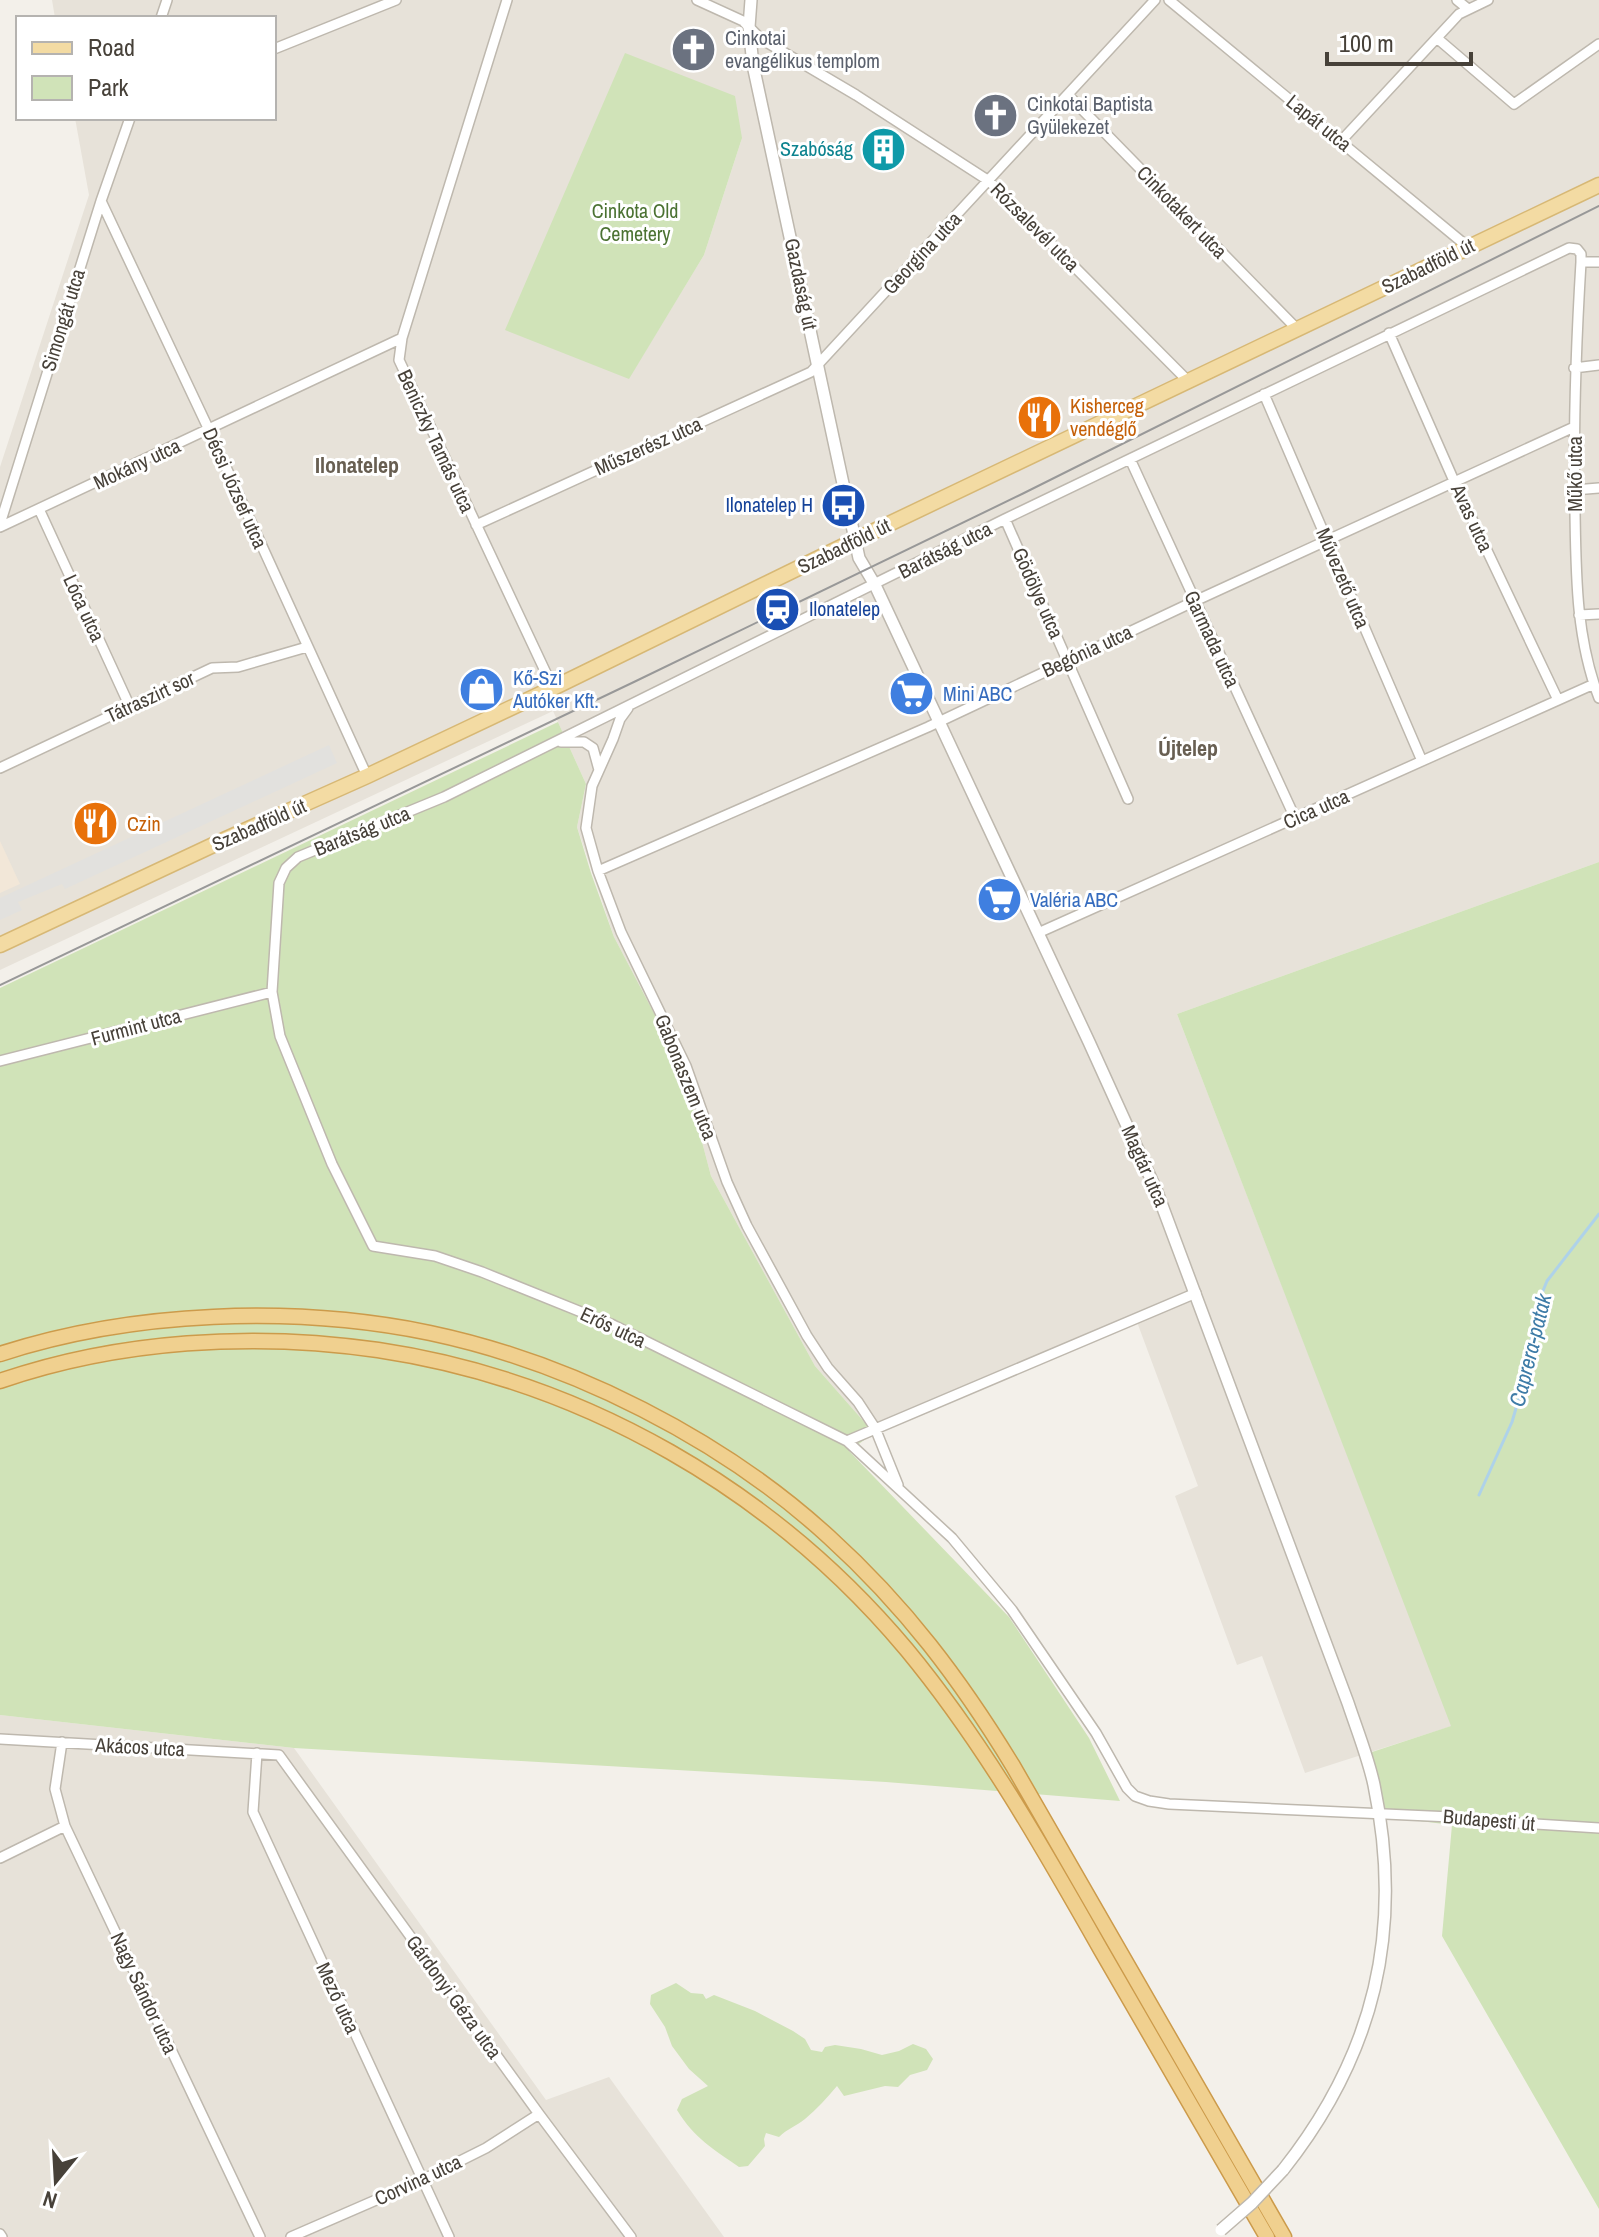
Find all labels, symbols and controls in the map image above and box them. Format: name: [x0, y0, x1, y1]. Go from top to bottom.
legend: [16, 16, 276, 120]
scale bar: [1327, 16, 1471, 66]
place label: Cinkotai evangélikus templom: [725, 24, 880, 74]
church icon: Cinkotai evangélikus templom: [670, 25, 718, 73]
text: 100 m: [1339, 27, 1394, 59]
text: Road: [88, 31, 135, 63]
text: Park: [88, 71, 129, 103]
street label: Lapát utca: [1281, 88, 1358, 157]
place label: Cinkotai Baptista Gyülekezet: [1027, 90, 1153, 140]
church icon: Cinkotai Baptista Gyülekezet: [972, 91, 1020, 139]
building icon: Szabóság: [860, 125, 908, 173]
place label: Szabóság: [780, 135, 853, 162]
street label: Cinkotakert utca: [1131, 159, 1234, 264]
street label: Rózsalevél utca: [985, 176, 1086, 277]
park label: Cinkota Old Cemetery: [592, 197, 678, 247]
street label: Georgina utca: [876, 205, 967, 300]
street label: Szabadföld út: [1377, 231, 1479, 300]
street label: Gazdaság út: [779, 236, 824, 333]
street label: Simongát utca: [34, 265, 91, 374]
street label: Beniczky Tamás utca: [391, 365, 481, 517]
place label: Kisherceg vendéglő: [1070, 392, 1144, 442]
restaurant icon: Kisherceg vendéglő: [1015, 394, 1063, 442]
street label: Műszerész utca: [590, 410, 706, 481]
street label: Décsi József utca: [197, 423, 274, 552]
street label: Mokány utca: [89, 432, 185, 495]
street label: Műkő utca: [1561, 436, 1588, 512]
district label: Ilonatelep: [315, 450, 399, 480]
street label: Avas utca: [1445, 479, 1500, 556]
bus stop icon: Ilonatelep H: [820, 481, 868, 529]
place label: Ilonatelep H: [725, 491, 813, 518]
street label: Szabadföld út: [793, 511, 895, 580]
street label: Barátság utca: [894, 515, 996, 585]
street label: Művezető utca: [1310, 523, 1377, 632]
street label: Gödölye utca: [1006, 543, 1070, 642]
street label: Lóca utca: [57, 570, 112, 646]
station icon: Ilonatelep: [754, 585, 802, 633]
street label: Garmada utca: [1178, 586, 1247, 692]
place label: Ilonatelep: [809, 595, 880, 622]
street label: Begónia utca: [1037, 618, 1136, 683]
street label: Tátraszirt sor: [101, 664, 199, 729]
place label: Kő-Szi Autóker Kft.: [512, 664, 599, 714]
shop icon: Kő-Szi Autóker Kft.: [458, 665, 506, 713]
supermarket icon: Mini ABC: [888, 670, 936, 718]
place label: Mini ABC: [943, 680, 1012, 707]
district label: Újtelep: [1158, 733, 1218, 763]
street label: Cica utca: [1279, 782, 1353, 835]
street label: Szabadföld út: [207, 792, 310, 857]
street label: Barátság utca: [310, 799, 414, 862]
restaurant icon: Czin: [72, 800, 120, 848]
place label: Czin: [127, 810, 161, 837]
supermarket icon: Valéria ABC: [975, 876, 1023, 924]
place label: Valéria ABC: [1030, 886, 1118, 913]
street label: Furmint utca: [88, 1002, 184, 1051]
street label: Gabonaszem utca: [649, 1010, 724, 1144]
street label: Magtár utca: [1116, 1121, 1175, 1211]
water label: Caprera-patak: [1501, 1289, 1559, 1410]
street label: Erős utca: [576, 1300, 650, 1353]
street label: Akácos utca: [94, 1731, 185, 1762]
street label: Budapesti út: [1442, 1802, 1537, 1837]
street label: Nagy Sándor utca: [104, 1928, 184, 2058]
street label: Gárdonyi Géza utca: [400, 1929, 508, 2064]
street label: Mező utca: [310, 1958, 367, 2038]
north arrow: [16, 2141, 96, 2221]
street label: Corvina utca: [370, 2148, 466, 2211]
text: N: [39, 2184, 61, 2216]

